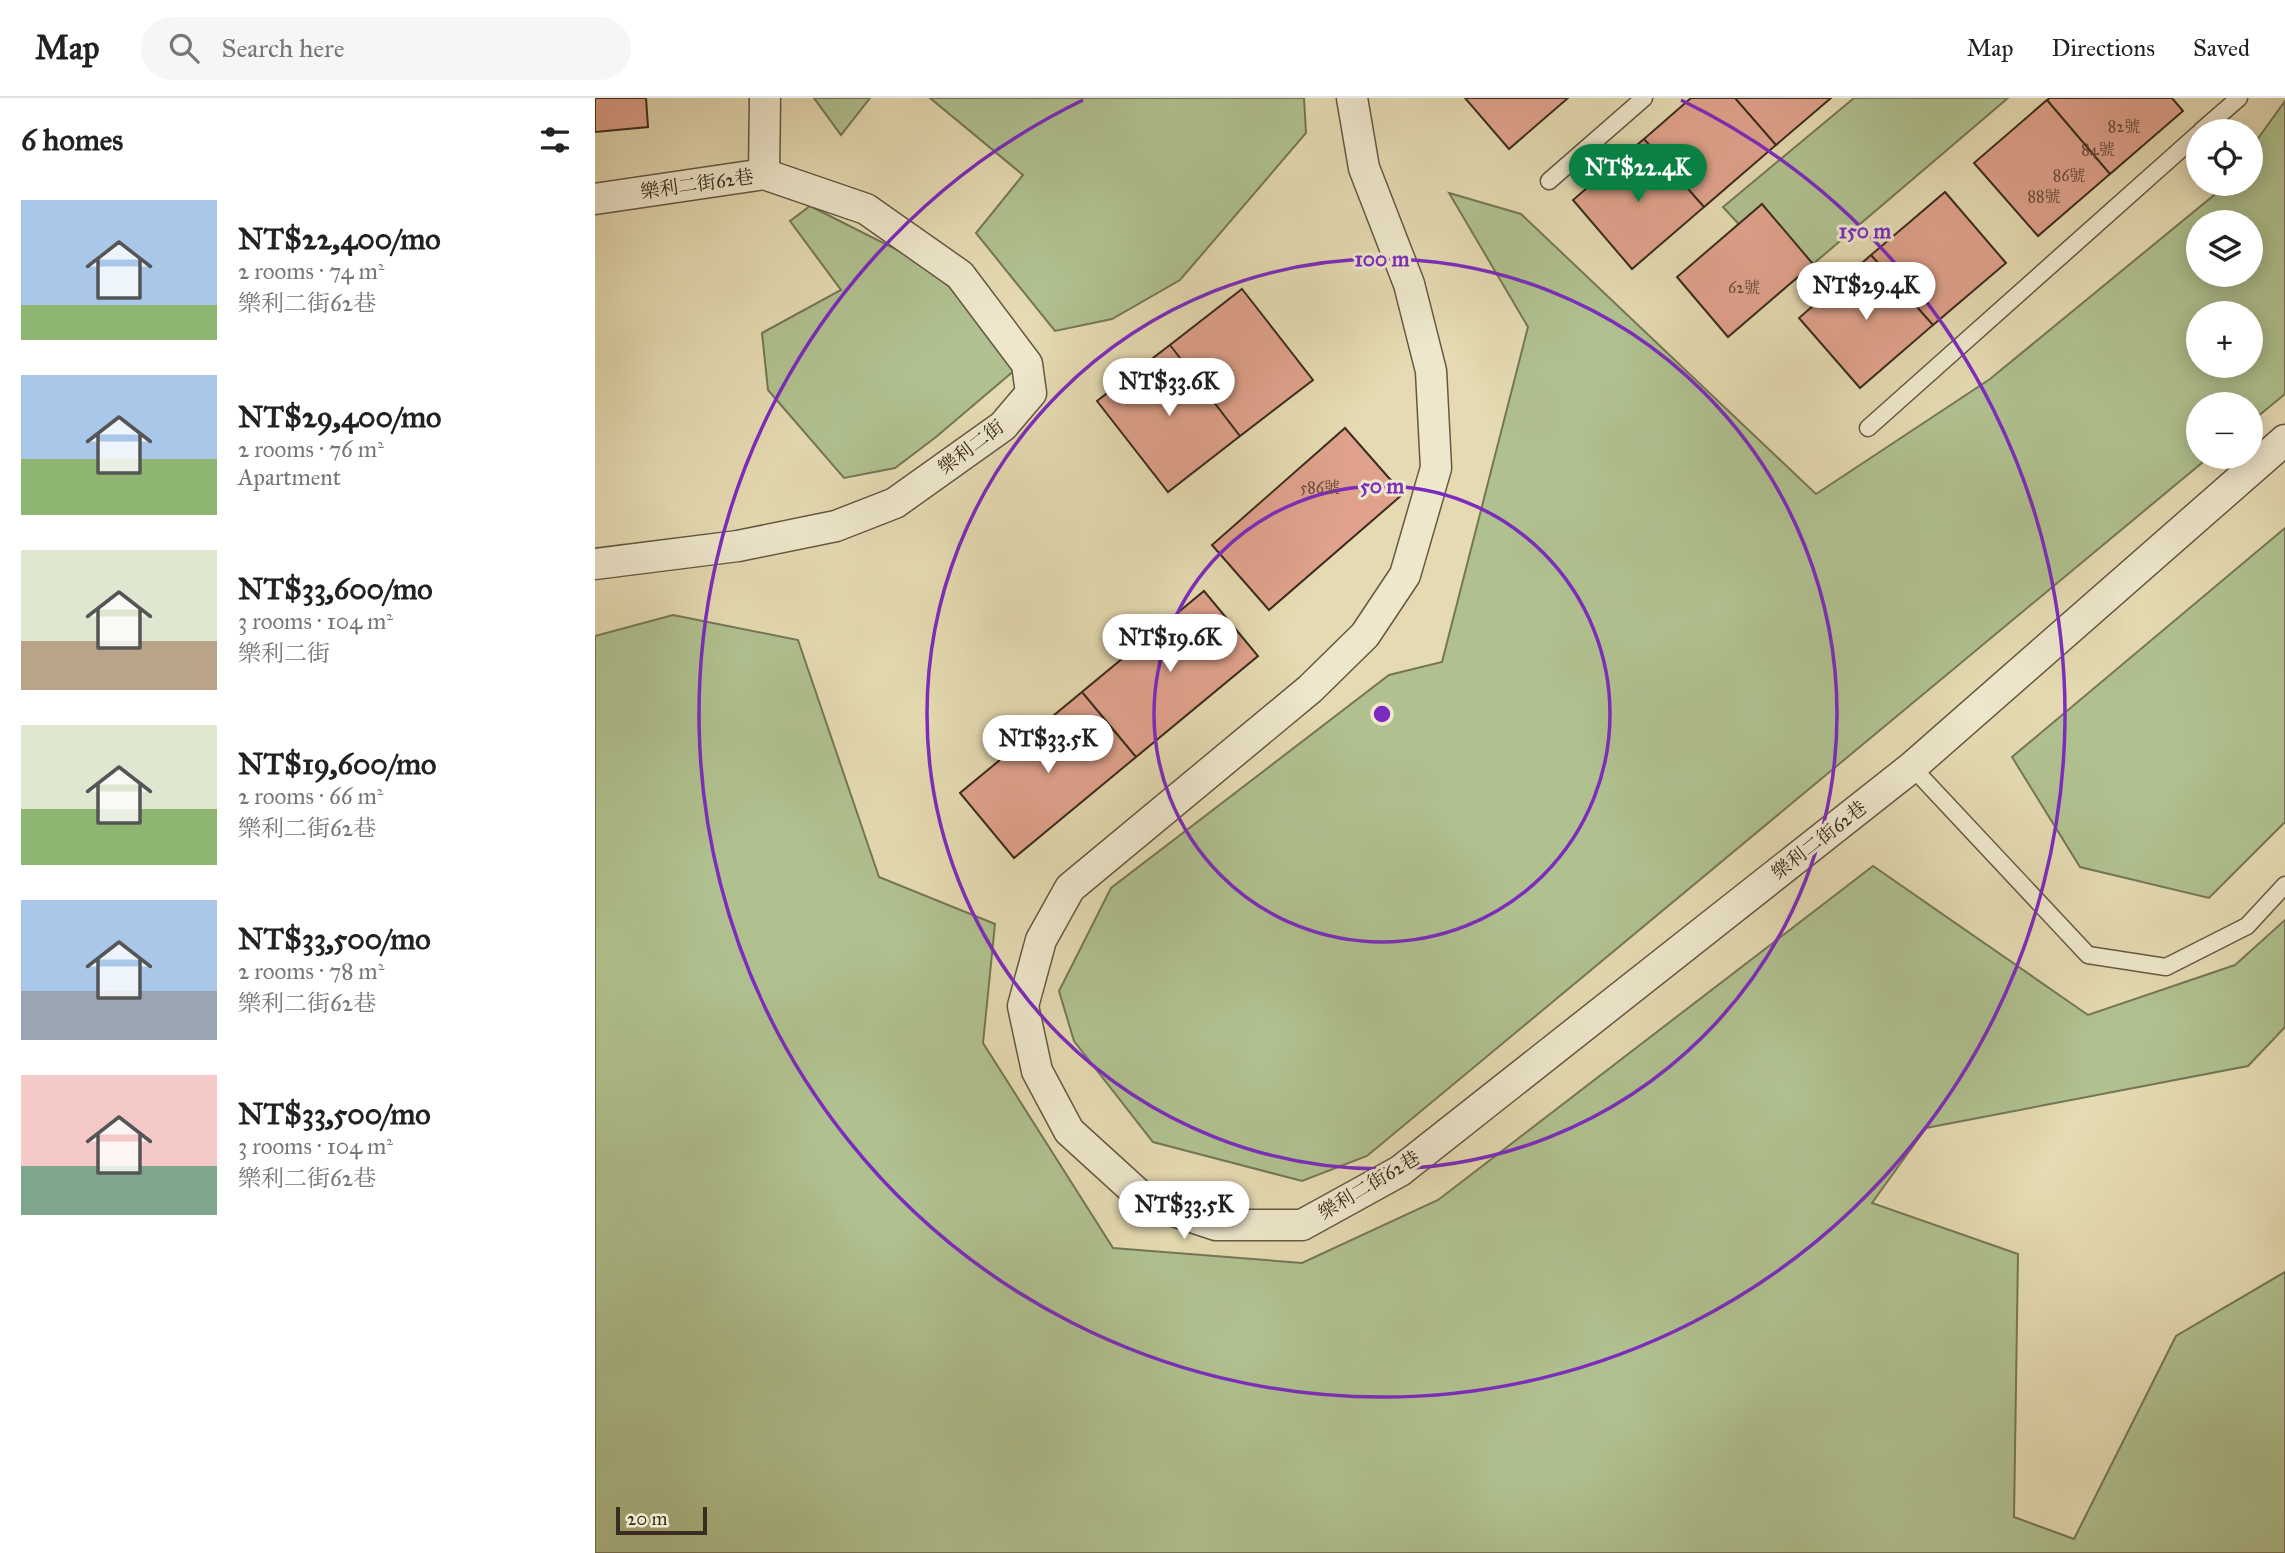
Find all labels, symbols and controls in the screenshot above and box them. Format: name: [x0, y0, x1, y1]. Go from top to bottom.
search box: [141, 17, 631, 80]
text: Map: [35, 28, 99, 68]
icon: search: [165, 29, 203, 67]
text: Search here: [221, 32, 345, 64]
text: Map: [1967, 33, 2014, 63]
text: Directions: [2052, 33, 2155, 63]
text: Saved: [2193, 33, 2250, 63]
house number: 82號: [2108, 117, 2140, 136]
map controls: [2186, 119, 2263, 469]
button: locate: [2186, 119, 2263, 196]
icon: filters: [536, 121, 574, 159]
text: 6 homes: [21, 122, 123, 158]
house number: 84號: [2081, 140, 2115, 159]
pin: NT$22.4K: [1566, 144, 1710, 204]
text: NT$22.4K: [1585, 153, 1691, 181]
street label: 樂利二街62巷: [639, 165, 755, 203]
house number: 86號: [2053, 166, 2085, 185]
house number: 88號: [2027, 187, 2061, 206]
button: layers: [2186, 210, 2263, 287]
text: 150 m: [1839, 218, 1891, 244]
text: NT$22,400/mo: [238, 221, 441, 257]
icon: home: [77, 228, 161, 312]
text: 100 m: [1355, 246, 1410, 272]
text: 2 rooms · 74 m²: [238, 257, 384, 285]
pin: NT$29.4K: [1794, 262, 1938, 322]
text: NT$29.4K: [1813, 271, 1919, 299]
house number: 62號: [1728, 278, 1760, 297]
text: 樂利二街62巷: [238, 289, 376, 317]
button: +: [2186, 301, 2263, 378]
pin: NT$33.6K: [1097, 358, 1241, 418]
text: NT$33.6K: [1119, 367, 1219, 395]
button: −: [2186, 392, 2263, 469]
text: NT$29,400/mo: [238, 399, 441, 435]
icon: home: [77, 403, 161, 487]
street label: 樂利二街: [934, 415, 1008, 479]
text: 2 rooms · 76 m²: [238, 435, 384, 463]
text: Apartment: [238, 463, 341, 491]
text: 50 m: [1360, 473, 1404, 499]
house number: 586號: [1300, 478, 1340, 497]
text: NT$33,600/mo: [238, 571, 433, 607]
icon: home: [77, 578, 161, 662]
text: 3 rooms · 104 m²: [238, 607, 393, 635]
pin: NT$19.6K: [1098, 614, 1242, 674]
text: NT$19.6K: [1118, 623, 1222, 651]
text: 樂利二街: [238, 639, 330, 667]
centre of rings: [1370, 702, 1394, 726]
pin: NT$33.5K: [976, 716, 1120, 775]
text: NT$33.5K: [999, 724, 1097, 752]
text: NT$19,600/mo: [238, 746, 436, 782]
icon: home: [77, 753, 161, 837]
text: 2 rooms · 66 m²: [238, 782, 383, 810]
street label: 樂利二街62巷: [1767, 796, 1871, 884]
text: 樂利二街62巷: [238, 814, 376, 842]
text: NT$33,500/mo: [238, 921, 431, 957]
icon: home: [77, 928, 161, 1012]
text: 2 rooms · 78 m²: [238, 957, 384, 985]
text: 樂利二街62巷: [238, 989, 376, 1017]
text: NT$33,500/mo: [238, 1096, 431, 1132]
icon: home: [77, 1103, 161, 1187]
text: 3 rooms · 104 m²: [238, 1132, 393, 1160]
street label: 樂利二街62巷: [1314, 1146, 1424, 1224]
text: 樂利二街62巷: [238, 1164, 376, 1192]
pin: NT$33.5K: [1112, 1182, 1256, 1241]
text: NT$33.5K: [1135, 1190, 1233, 1218]
scale bar: [616, 1504, 707, 1536]
text: 20 m: [627, 1507, 668, 1530]

